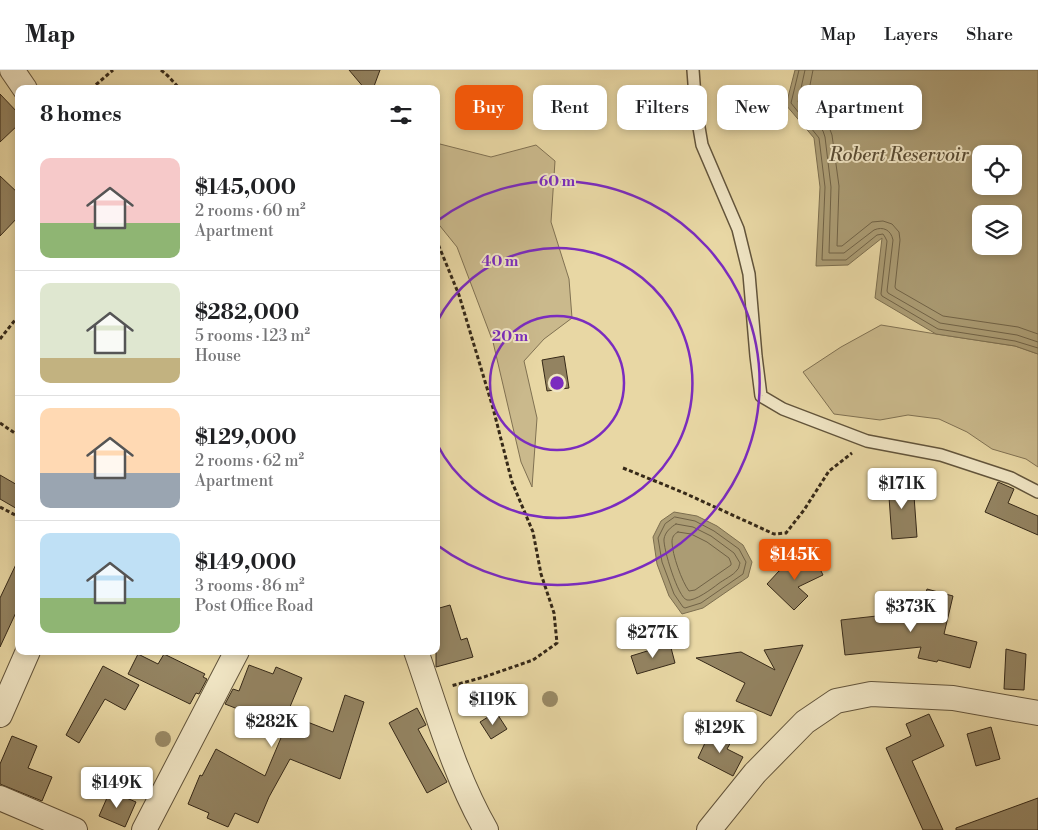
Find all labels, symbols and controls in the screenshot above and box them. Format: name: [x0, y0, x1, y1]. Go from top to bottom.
text: Map: [25, 20, 75, 50]
text: Map: [821, 23, 856, 46]
text: Layers: [884, 23, 938, 46]
text: Share: [966, 23, 1013, 46]
chip: Buy: [455, 85, 523, 130]
chip: Rent: [533, 85, 607, 130]
chip: Filters: [617, 85, 707, 130]
chip: New: [717, 85, 788, 130]
chip: Apartment: [798, 85, 922, 130]
icon: filters: [387, 101, 415, 129]
text: 8 homes: [40, 102, 122, 128]
water label: Robert Reservoir: [828, 143, 970, 167]
map controls: [972, 145, 1022, 255]
button: locate: [972, 145, 1022, 195]
text: 60 m: [539, 172, 576, 191]
text: $145,000: [195, 175, 296, 201]
icon: home: [80, 178, 140, 238]
text: 2 rooms · 60 m²: [195, 201, 306, 221]
button: layers: [972, 205, 1022, 255]
text: Apartment: [195, 221, 274, 241]
text: 40 m: [481, 252, 519, 271]
text: $282,000: [195, 300, 299, 326]
icon: home: [80, 303, 140, 363]
text: 5 rooms · 123 m²: [195, 326, 310, 346]
text: 20 m: [492, 327, 529, 346]
text: House: [195, 346, 241, 366]
centre of rings: [548, 374, 566, 392]
text: $129,000: [195, 425, 297, 451]
icon: home: [80, 428, 140, 488]
text: 2 rooms · 62 m²: [195, 451, 304, 471]
pin: $171K: [867, 468, 937, 510]
text: Apartment: [195, 471, 274, 491]
text: $171K: [879, 474, 925, 494]
pin: $145K: [760, 538, 830, 581]
text: $145K: [770, 545, 820, 565]
text: $149,000: [195, 550, 296, 576]
icon: home: [80, 553, 140, 613]
text: 3 rooms · 86 m²: [195, 576, 305, 596]
pin: $373K: [876, 590, 946, 633]
text: Post Office Road: [195, 596, 313, 616]
text: $373K: [886, 597, 936, 617]
pin: $277K: [618, 616, 688, 659]
text: $277K: [627, 623, 679, 643]
pin: $119K: [458, 684, 528, 726]
text: $119K: [469, 690, 517, 710]
pin: $282K: [237, 706, 307, 748]
text: $282K: [246, 712, 298, 732]
pin: $129K: [685, 712, 755, 754]
text: $129K: [695, 718, 745, 738]
pin: $149K: [82, 766, 152, 809]
text: $149K: [92, 773, 142, 793]

